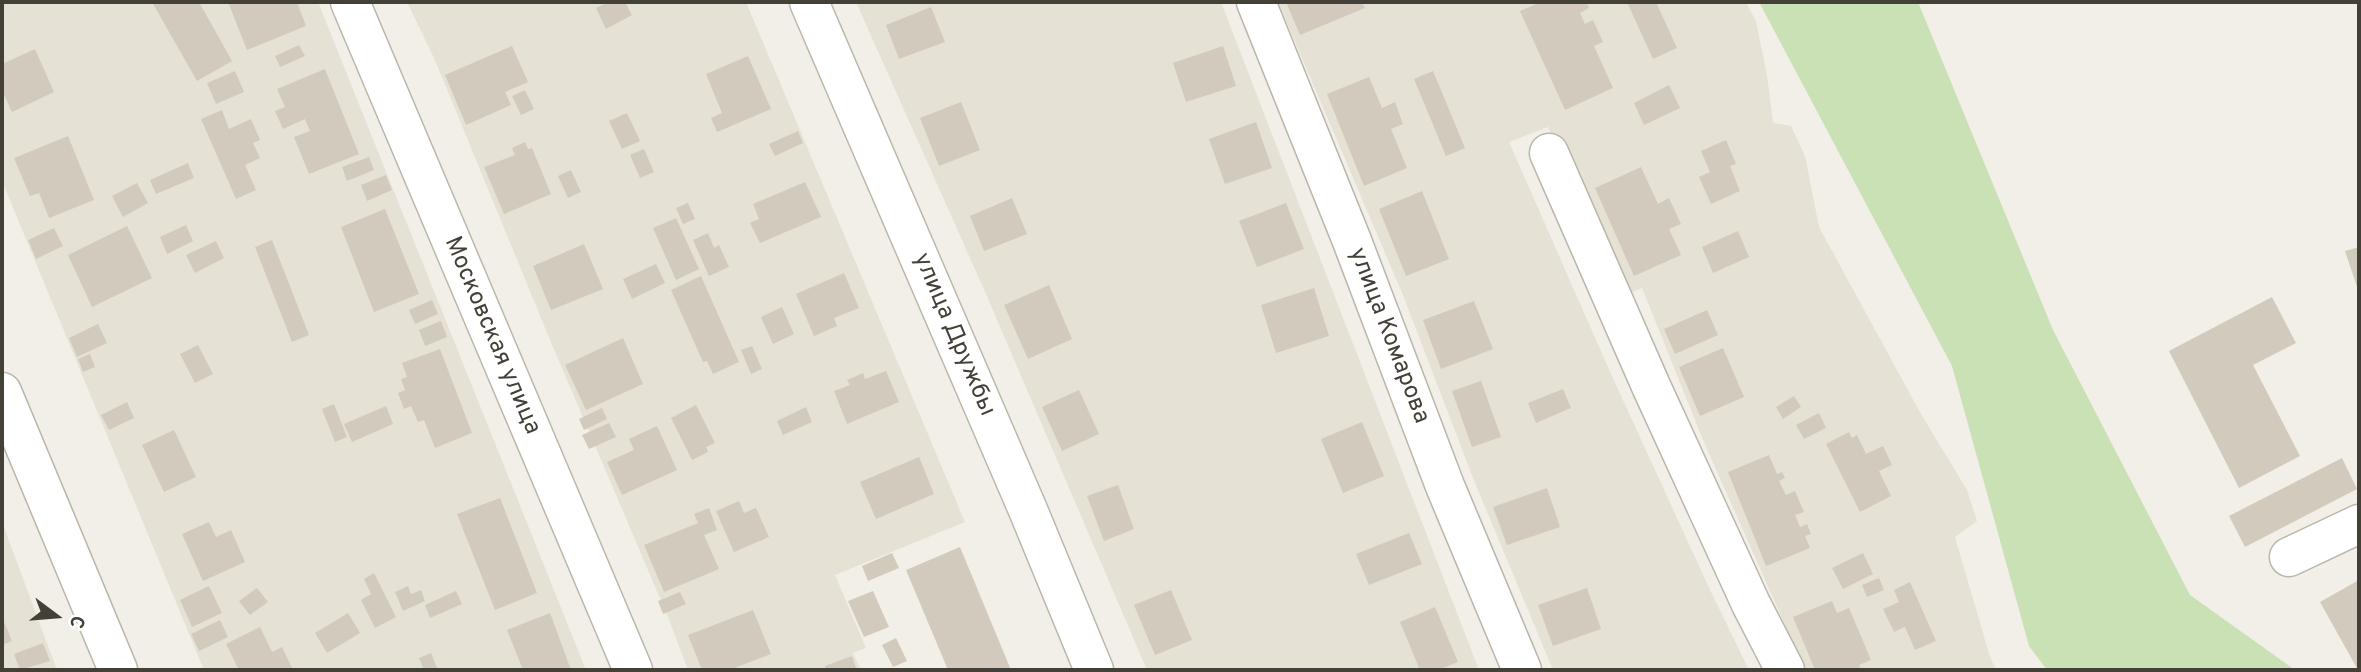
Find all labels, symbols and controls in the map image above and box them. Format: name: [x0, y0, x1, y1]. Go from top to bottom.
street label: Московская улица: [436, 233, 546, 439]
street label: улица Комарова: [1341, 244, 1435, 428]
street label: улица Дружбы: [906, 249, 1000, 421]
north arrow: [21, 581, 91, 651]
text: С: [63, 613, 89, 631]

